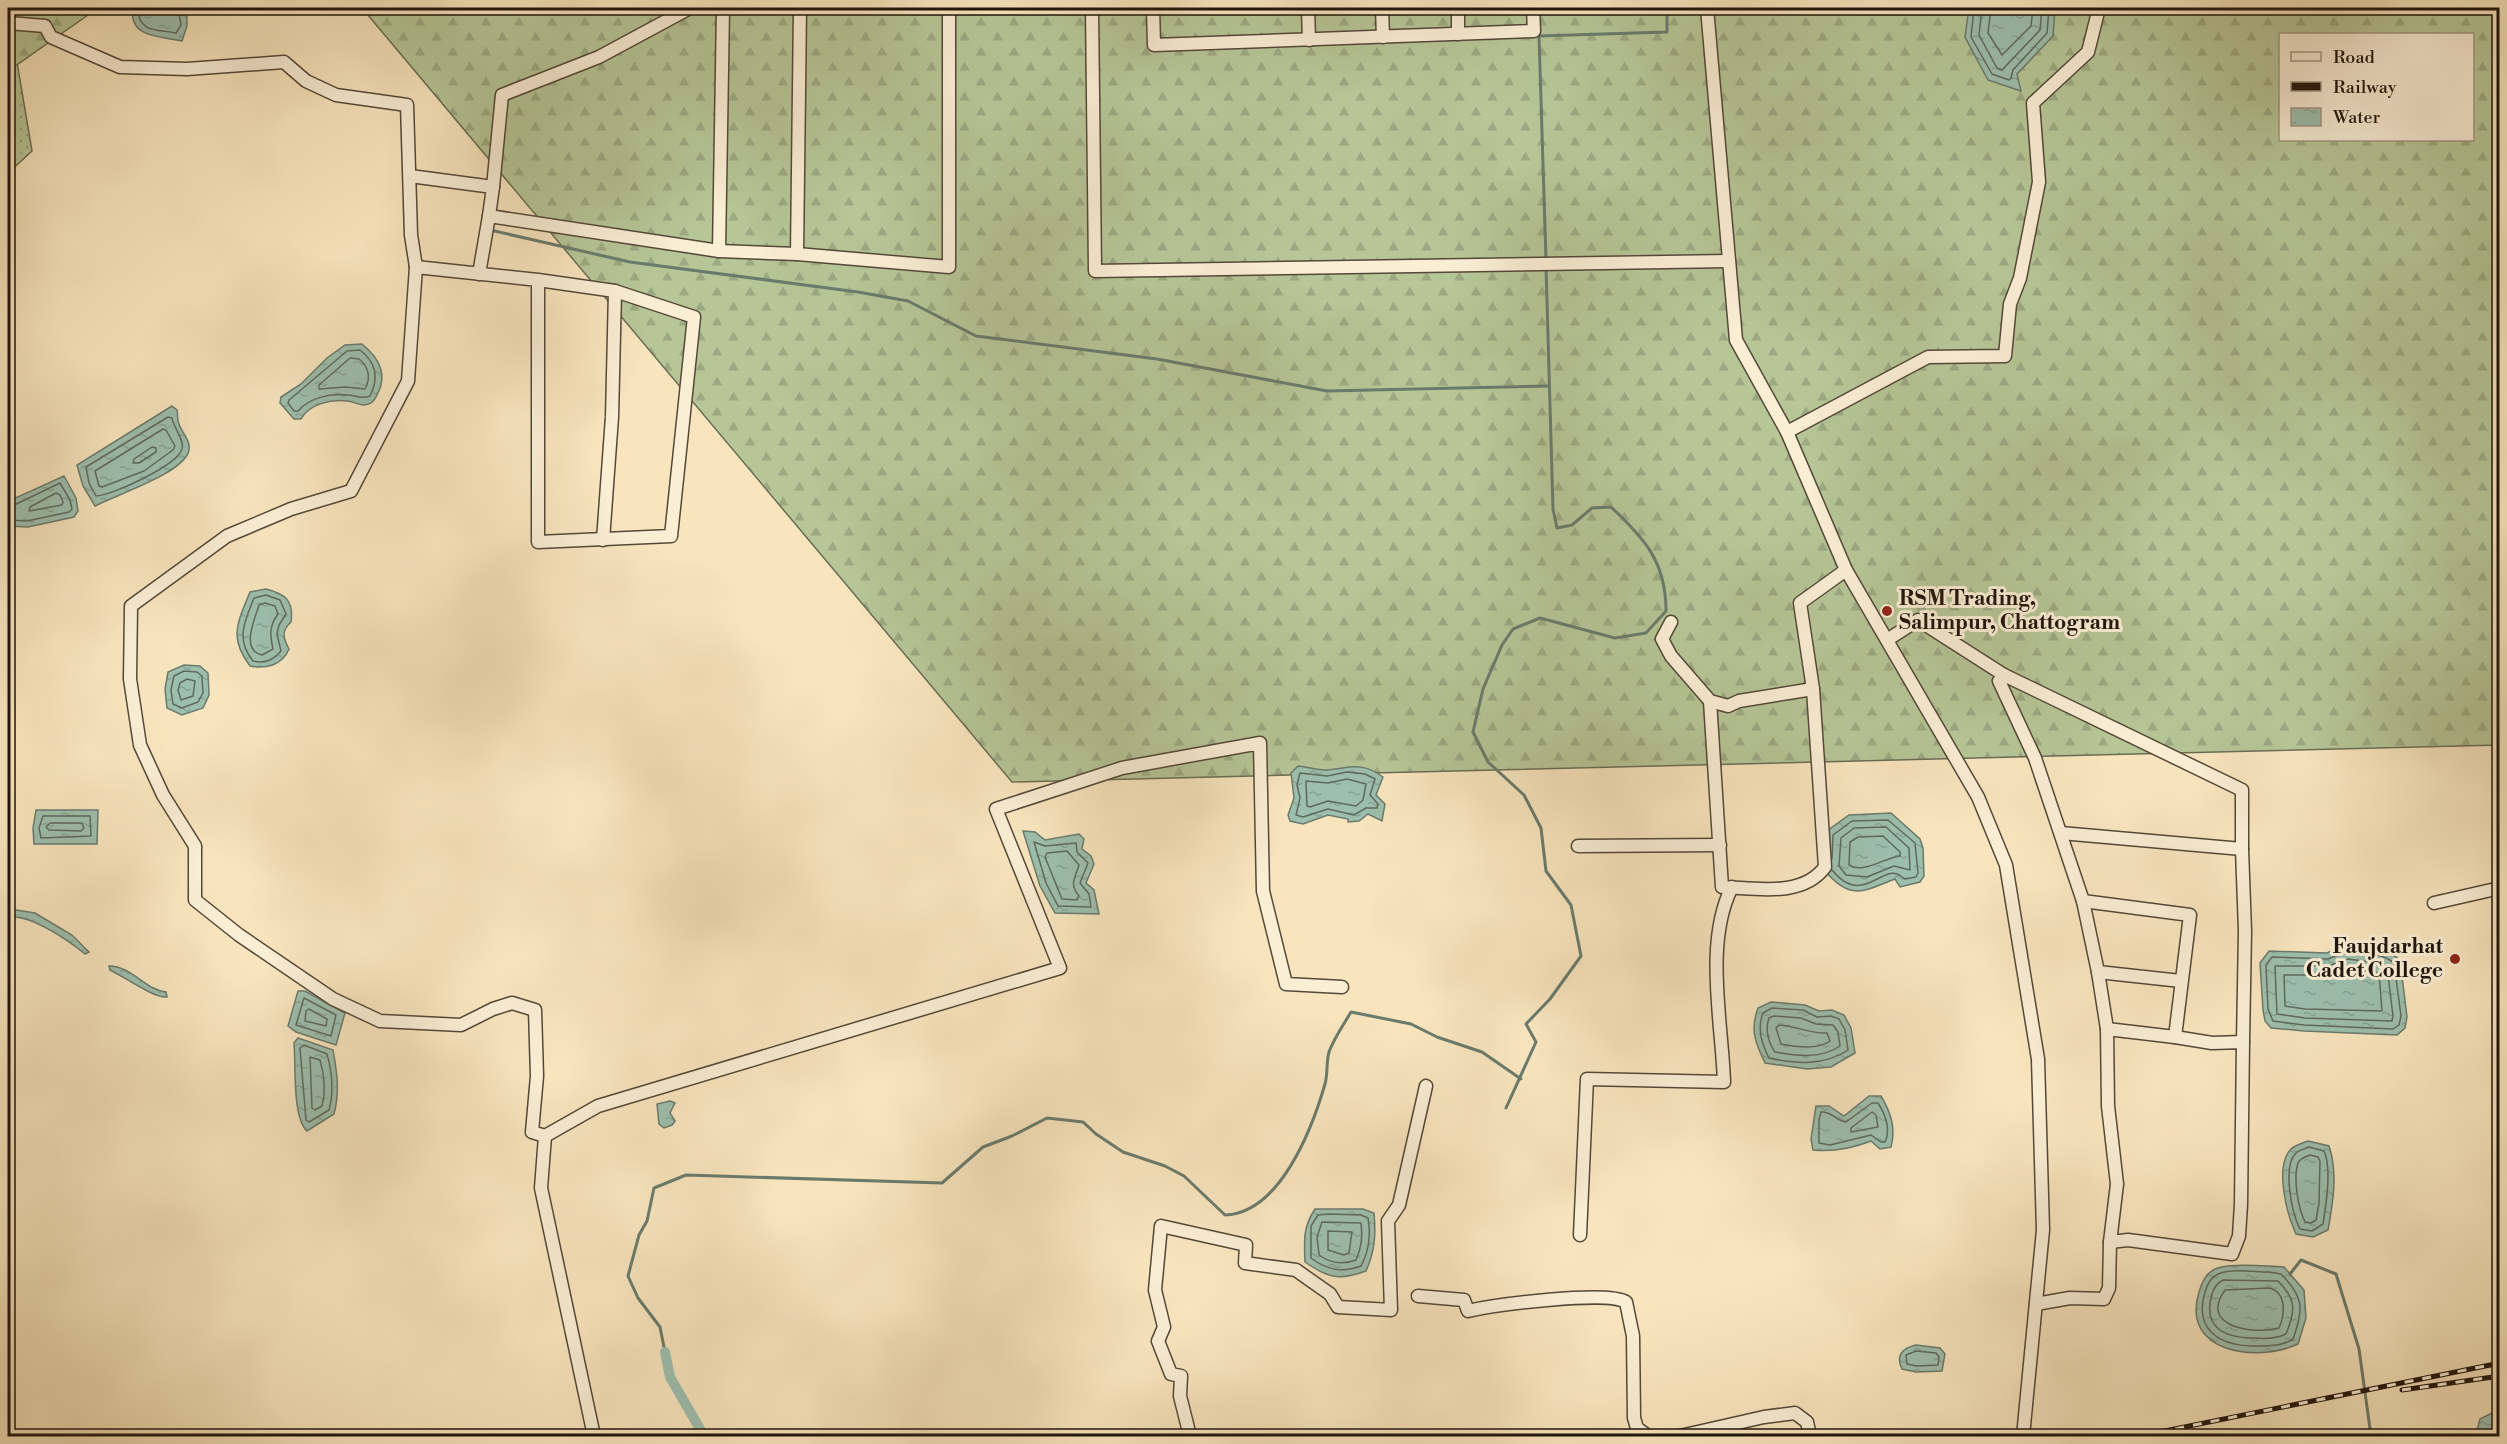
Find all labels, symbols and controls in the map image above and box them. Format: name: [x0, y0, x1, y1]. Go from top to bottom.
legend: [2279, 33, 2474, 141]
text: Road: [2333, 46, 2376, 69]
text: Railway: [2333, 76, 2397, 99]
text: Water: [2332, 106, 2381, 129]
place label: RSM Trading, Salimpur, Chattogram: [1899, 586, 2120, 636]
marker: RSM Trading, Salimpur, Chattogram: [1880, 604, 1894, 618]
place label: Faujdarhat Cadet College: [2306, 934, 2444, 984]
marker: Faujdarhat Cadet College: [2448, 952, 2462, 966]

